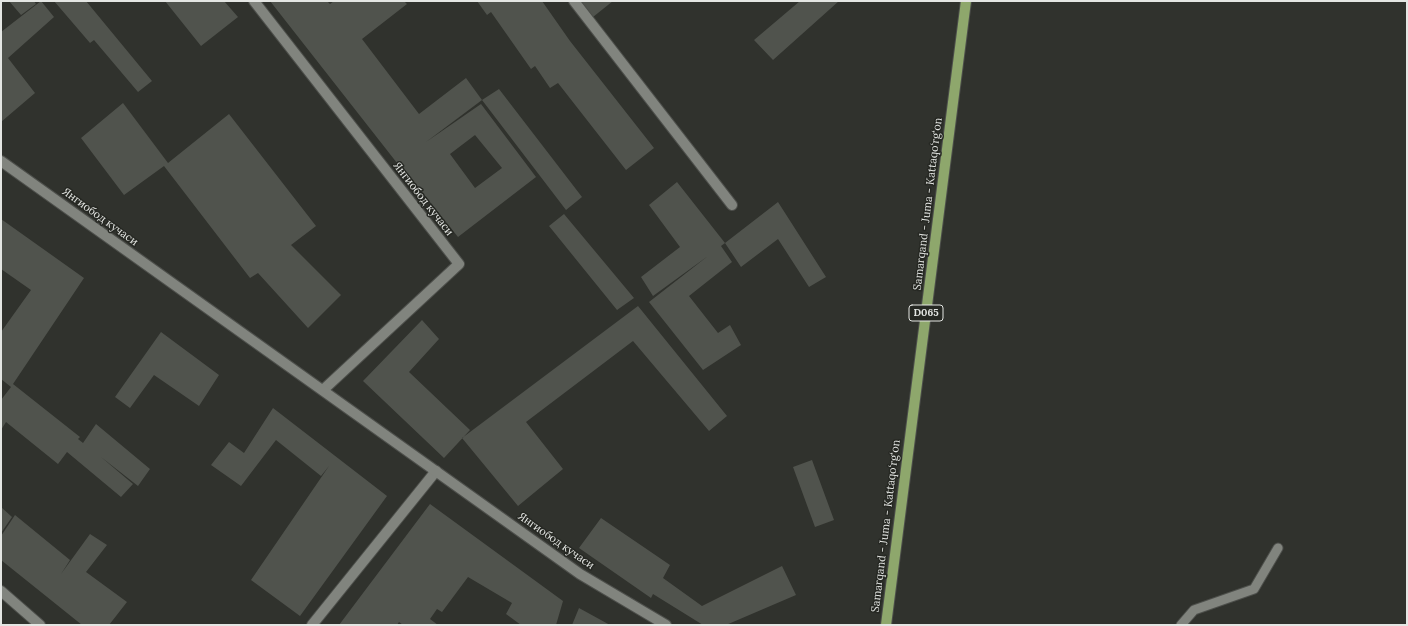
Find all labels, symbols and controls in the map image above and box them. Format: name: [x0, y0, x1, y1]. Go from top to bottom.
street label: Samarqand - Juma - Kattaqo‘rg‘on: [911, 117, 945, 291]
street label: Янгиобод кучаси: [390, 159, 456, 239]
street label: Янгиобод кучаси: [60, 185, 140, 249]
road number: D065: [909, 305, 943, 321]
street label: Samarqand - Juma - Kattaqo‘rg‘on: [869, 439, 903, 613]
street label: Янгиобод кучаси: [515, 510, 597, 572]

